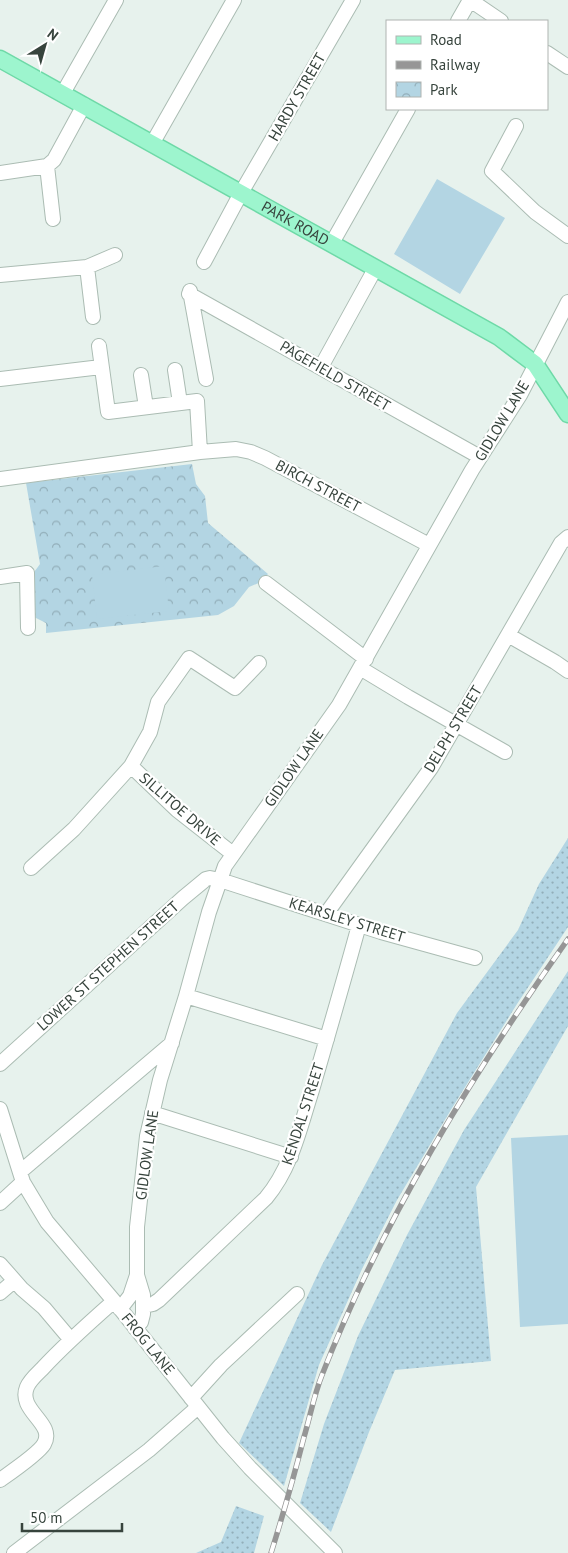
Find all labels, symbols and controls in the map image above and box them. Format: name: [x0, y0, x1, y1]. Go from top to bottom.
north arrow: [20, 20, 70, 70]
legend: [386, 20, 548, 110]
text: N: [44, 25, 62, 45]
text: Road: [430, 30, 462, 49]
street label: HARDY STREET: [264, 49, 330, 144]
text: Railway: [430, 55, 480, 74]
text: Park: [430, 80, 458, 99]
street label: PARK ROAD: [258, 197, 333, 250]
street label: PAGEFIELD STREET: [277, 336, 394, 415]
street label: GIDLOW LANE: [470, 377, 533, 465]
street label: BIRCH STREET: [272, 455, 365, 516]
street label: DELPH STREET: [419, 681, 486, 776]
street label: GIDLOW LANE: [260, 725, 327, 810]
street label: SILLITOE DRIVE: [136, 768, 225, 849]
street label: KEARSLEY STREET: [287, 893, 408, 946]
street label: LOWER ST STEPHEN STREET: [33, 896, 183, 1034]
street label: KENDAL STREET: [277, 1060, 328, 1167]
street label: GIDLOW LANE: [131, 1109, 162, 1201]
street label: FROG LANE: [118, 1309, 179, 1379]
scale bar: [22, 1500, 122, 1532]
text: 50 m: [30, 1508, 63, 1527]

